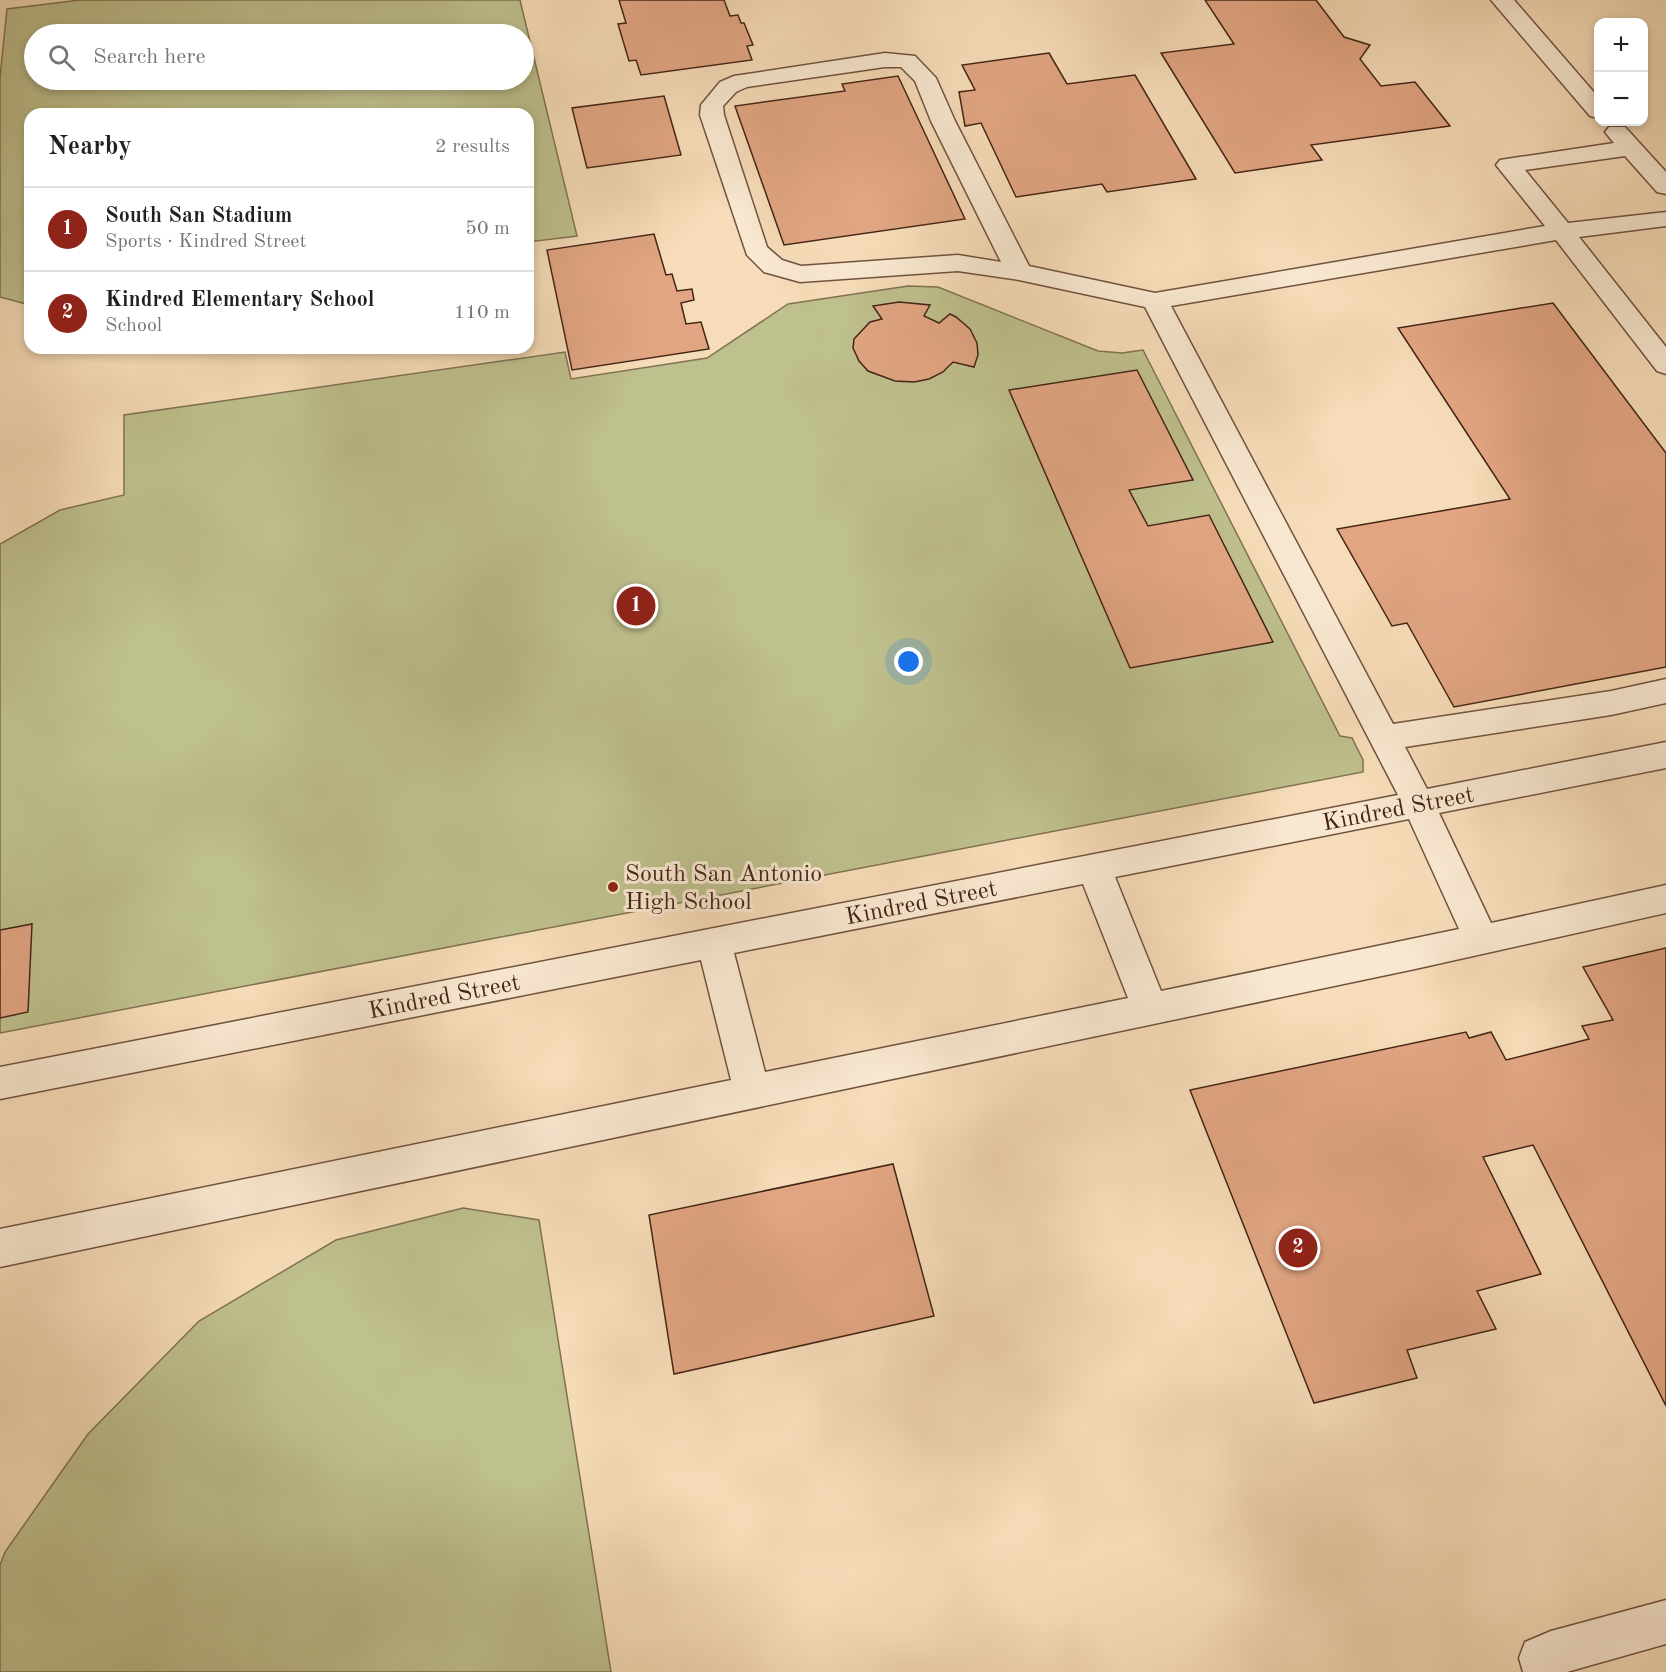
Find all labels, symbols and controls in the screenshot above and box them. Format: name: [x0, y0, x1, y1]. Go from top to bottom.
map controls: [1594, 18, 1648, 126]
button: +: [1594, 18, 1648, 72]
search box: [24, 24, 534, 90]
icon: search: [45, 41, 78, 74]
text: Search here: [93, 46, 206, 68]
button: −: [1594, 72, 1648, 126]
text: Nearby: [48, 134, 132, 160]
text: 2 results: [435, 137, 510, 157]
text: South San Stadium: [105, 205, 292, 227]
text: 1: [62, 219, 73, 239]
text: 50 m: [465, 219, 510, 239]
text: Sports · Kindred Street: [105, 232, 307, 252]
text: Kindred Elementary School: [105, 289, 375, 311]
text: 2: [62, 303, 73, 323]
text: 110 m: [454, 303, 510, 323]
text: School: [105, 316, 162, 336]
pin: 1: [616, 584, 656, 628]
your location: [894, 647, 923, 676]
street label: Kindred Street: [1321, 784, 1476, 836]
place label: South San Antonio High School: [625, 863, 822, 915]
street label: Kindred Street: [844, 878, 999, 930]
marker: South San Antonio High School: [606, 880, 620, 894]
street label: Kindred Street: [367, 972, 522, 1024]
pin: 2: [1278, 1226, 1318, 1270]

